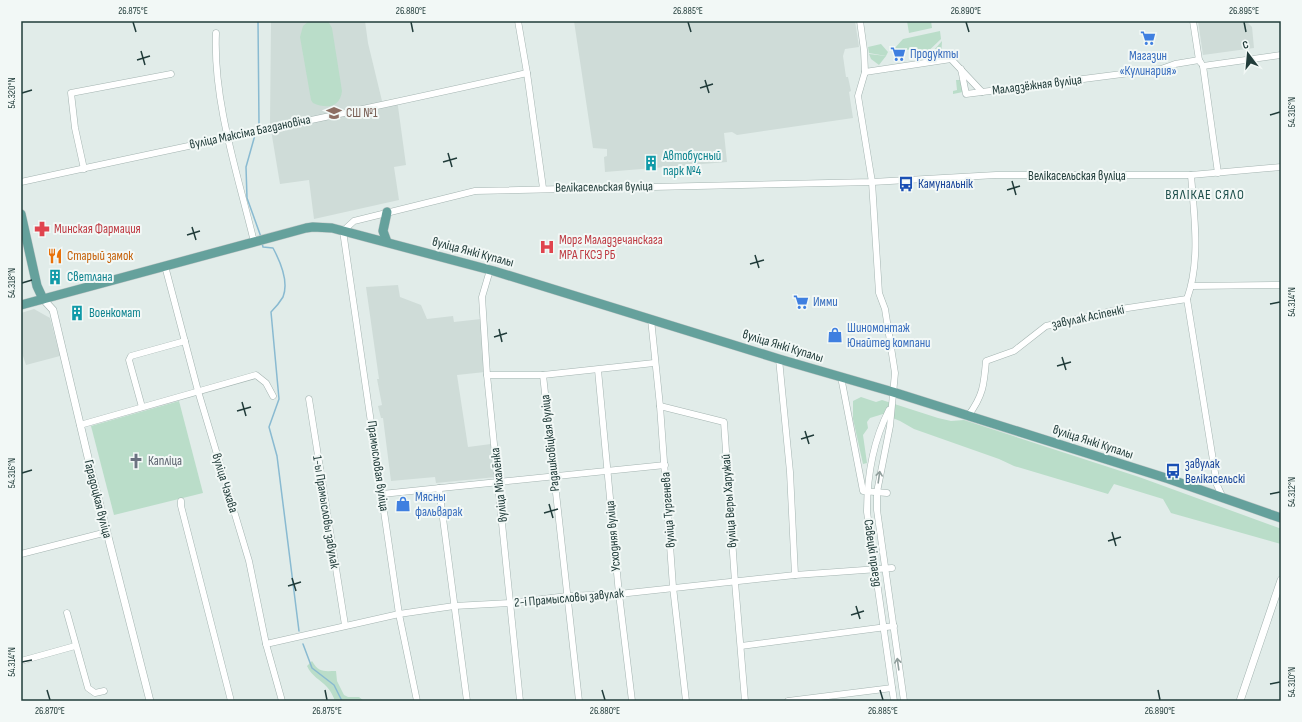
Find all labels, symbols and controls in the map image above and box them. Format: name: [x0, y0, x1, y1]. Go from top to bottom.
text: 26.875°E: [118, 5, 148, 17]
text: 26.880°E: [396, 5, 426, 17]
text: 26.885°E: [673, 5, 703, 17]
text: 26.890°E: [951, 5, 981, 17]
text: 26.895°E: [1229, 5, 1259, 17]
supermarket icon: Магазин «Кулинария»: [1139, 29, 1157, 47]
north arrow: [1228, 34, 1268, 74]
text: С: [1241, 38, 1250, 52]
supermarket icon: Продукты: [889, 45, 907, 63]
place label: Продукты: [910, 46, 958, 62]
place label: Магазин «Кулинария»: [1119, 48, 1177, 79]
street label: Маладзёжная вуліца: [991, 72, 1083, 98]
text: 54.320°N: [6, 78, 18, 108]
text: 54.316°N: [1286, 97, 1298, 127]
school or university icon: СШ №1: [325, 104, 343, 122]
place label: СШ №1: [346, 105, 378, 121]
street label: вуліца Максіма Багдановіча: [188, 111, 312, 153]
place label: Автобусный парк №4: [662, 148, 721, 179]
building icon: Автобусный парк №4: [642, 154, 660, 172]
street label: Велікасельская вуліца: [1028, 168, 1126, 184]
bus stop icon: Камунальнік: [897, 175, 915, 193]
place label: Камунальнік: [918, 176, 973, 192]
street label: Велікасельская вуліца: [555, 178, 653, 196]
district label: ВЯЛІКАЕ СЯЛО: [1165, 186, 1245, 203]
pharmacy icon: Минская Фармация: [33, 220, 51, 238]
place label: Минская Фармация: [54, 221, 141, 237]
place label: Морг Маладзечанскага МРА ГКСЭ РБ: [559, 232, 663, 263]
street label: вуліца Янкі Купалы: [430, 233, 516, 271]
hospital icon: Морг Маладзечанскага МРА ГКСЭ РБ: [538, 238, 556, 256]
restaurant icon: Старый замок: [46, 247, 64, 265]
place label: Старый замок: [67, 248, 133, 264]
text: 54.318°N: [6, 268, 18, 298]
building icon: Светлана: [46, 268, 64, 286]
place label: Светлана: [67, 269, 113, 285]
text: 54.314°N: [1286, 287, 1298, 317]
supermarket icon: Имми: [792, 293, 810, 311]
place label: Имми: [813, 294, 838, 310]
street label: завулак Асіпенкі: [1050, 302, 1126, 332]
building icon: Военкомат: [68, 304, 86, 322]
place label: Военкомат: [89, 305, 141, 321]
place label: Шиномонтаж Юнайтед компани: [847, 320, 931, 351]
street label: вуліца Янкі Купалы: [741, 326, 825, 366]
shop icon: Шиномонтаж Юнайтед компани: [826, 326, 844, 344]
street label: Радашковіцкая вуліца: [537, 394, 563, 492]
street label: Прамысловая вуліца: [364, 420, 392, 512]
street label: вуліца Янкі Купалы: [1051, 421, 1135, 463]
street label: вуліца Міхалёнка: [487, 447, 511, 523]
street label: вуліца Чэхава: [208, 451, 242, 515]
church icon: Капліца: [127, 452, 145, 470]
place label: Капліца: [148, 453, 182, 469]
street label: 1-ы Прамысловы завулак: [309, 454, 343, 570]
street label: вуліца Веры Харужай: [718, 454, 740, 548]
place label: завулак Велікасельскі: [1185, 456, 1245, 487]
text: 54.316°N: [6, 458, 18, 488]
street label: Гарадоцкая вуліца: [81, 458, 115, 540]
bus stop icon: завулак Велікасельскі: [1164, 462, 1182, 480]
one-way arrow: [875, 470, 883, 483]
street label: вуліца Тургенева: [657, 472, 679, 548]
text: 54.312°N: [1286, 477, 1298, 507]
place label: Мясны фальварак: [415, 489, 462, 520]
shop icon: Мясны фальварак: [394, 495, 412, 513]
street label: Усходняя вуліца: [602, 500, 624, 572]
street label: Савецкі праезд: [860, 518, 886, 588]
street label: 2-і Прамысловы завулак: [513, 585, 625, 611]
text: 54.314°N: [6, 647, 18, 677]
one-way arrow: [894, 658, 902, 671]
text: 54.310°N: [1286, 667, 1298, 697]
text: 26.870°E: [35, 705, 65, 717]
text: 26.875°E: [312, 705, 342, 717]
text: 26.880°E: [590, 705, 620, 717]
text: 26.885°E: [868, 705, 898, 717]
text: 26.890°E: [1145, 705, 1175, 717]

